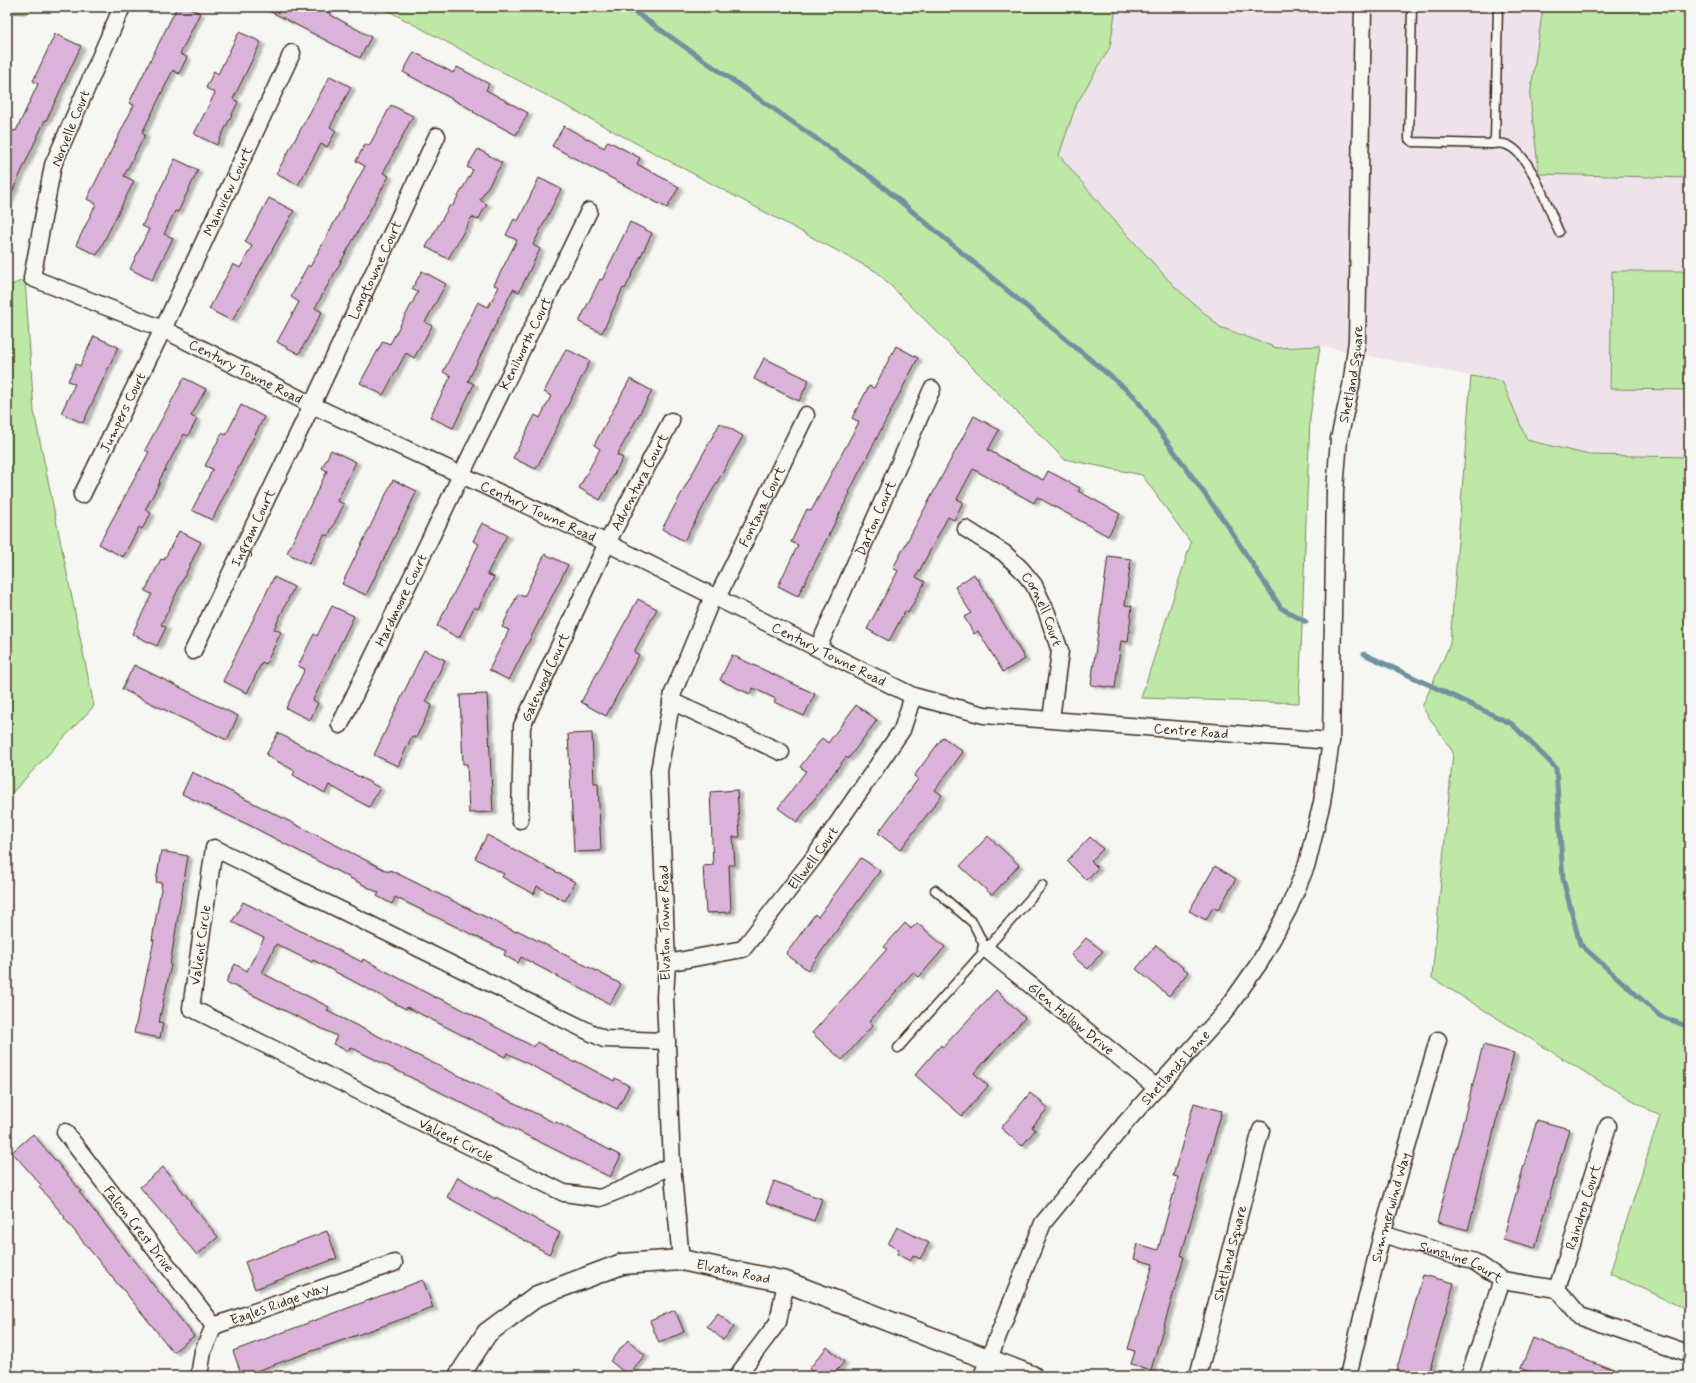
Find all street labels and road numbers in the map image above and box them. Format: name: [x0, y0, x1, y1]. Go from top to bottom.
street label: Norvelle Court: [47, 87, 94, 169]
street label: Mainview Court: [200, 143, 257, 239]
street label: Longtowne Court: [345, 218, 406, 323]
street label: Kenilworth Court: [496, 294, 556, 393]
street label: Shetland Square: [1335, 325, 1367, 425]
street label: Century Towne Road: [185, 336, 305, 409]
street label: Jumpers Court: [96, 370, 150, 456]
street label: Adventura Court: [607, 430, 673, 534]
street label: Fontana Court: [735, 463, 790, 550]
street label: Century Towne Road: [477, 477, 599, 547]
street label: Darton Court: [852, 477, 901, 559]
street label: Ingram Court: [227, 486, 280, 570]
street label: Hardmoore Court: [371, 551, 432, 650]
street label: Cornell Court: [1017, 568, 1066, 649]
street label: Century Towne Road: [768, 619, 889, 691]
street label: Gatewood Court: [517, 629, 574, 725]
street label: Centre Road: [1153, 720, 1229, 743]
street label: Ellwell Court: [784, 823, 843, 894]
street label: Elvaton Towne Road: [655, 865, 675, 981]
street label: Valient Circle: [186, 904, 216, 986]
street label: Glen Hollow Drive: [1024, 979, 1118, 1060]
street label: Shetlands Lane: [1137, 1027, 1214, 1109]
street label: Valient Circle: [416, 1114, 496, 1166]
street label: Summerwind Way: [1368, 1150, 1415, 1264]
street label: Raindrop Court: [1562, 1161, 1606, 1252]
street label: Falcon Crest Drive: [99, 1182, 178, 1276]
street label: Shetland Square: [1210, 1203, 1252, 1303]
street label: Sunshine Court: [1417, 1238, 1506, 1288]
street label: Elvaton Road: [695, 1255, 772, 1288]
street label: Eagles Ridge Way: [228, 1278, 332, 1330]

